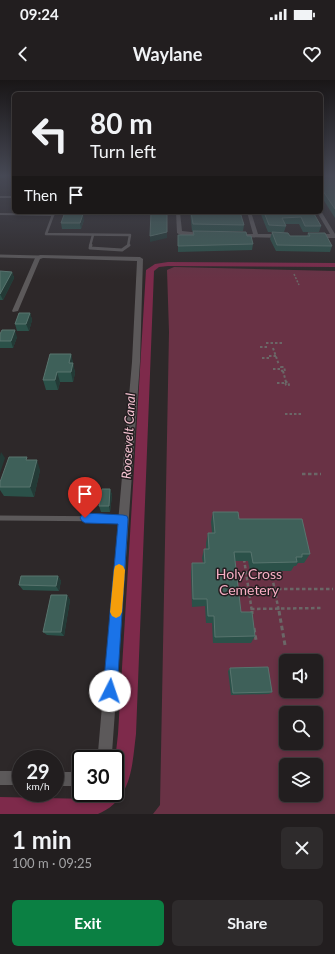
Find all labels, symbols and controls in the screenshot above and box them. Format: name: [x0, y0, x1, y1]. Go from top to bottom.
text: 09:24: [20, 5, 59, 23]
icon: back: [12, 43, 34, 65]
text: Waylane: [133, 43, 202, 65]
icon: heart: [301, 43, 323, 65]
text: 80 m: [90, 106, 153, 140]
icon: left: [24, 108, 76, 160]
text: Turn left: [90, 140, 156, 162]
icon: arrive: [65, 184, 87, 206]
text: Then: [24, 186, 57, 204]
water label: Roosevelt Canal: [118, 393, 138, 479]
pin: [68, 477, 102, 518]
icon: arrive: [74, 483, 96, 505]
park label: Holy Cross Cemetery: [216, 565, 282, 598]
map controls: [279, 654, 323, 802]
button: sound: [279, 654, 323, 698]
position arrow: [89, 670, 131, 712]
button: search: [279, 706, 323, 750]
speed limit sign: 30: [72, 750, 124, 802]
button: layers: [279, 758, 323, 802]
text: 29: [26, 759, 50, 783]
text: km/h: [26, 780, 50, 792]
text: 1 min: [12, 825, 72, 854]
button: close: [281, 827, 323, 869]
text: 100 m · 09:25: [12, 855, 92, 871]
button: Exit: [12, 900, 164, 946]
button: Share: [172, 900, 323, 946]

